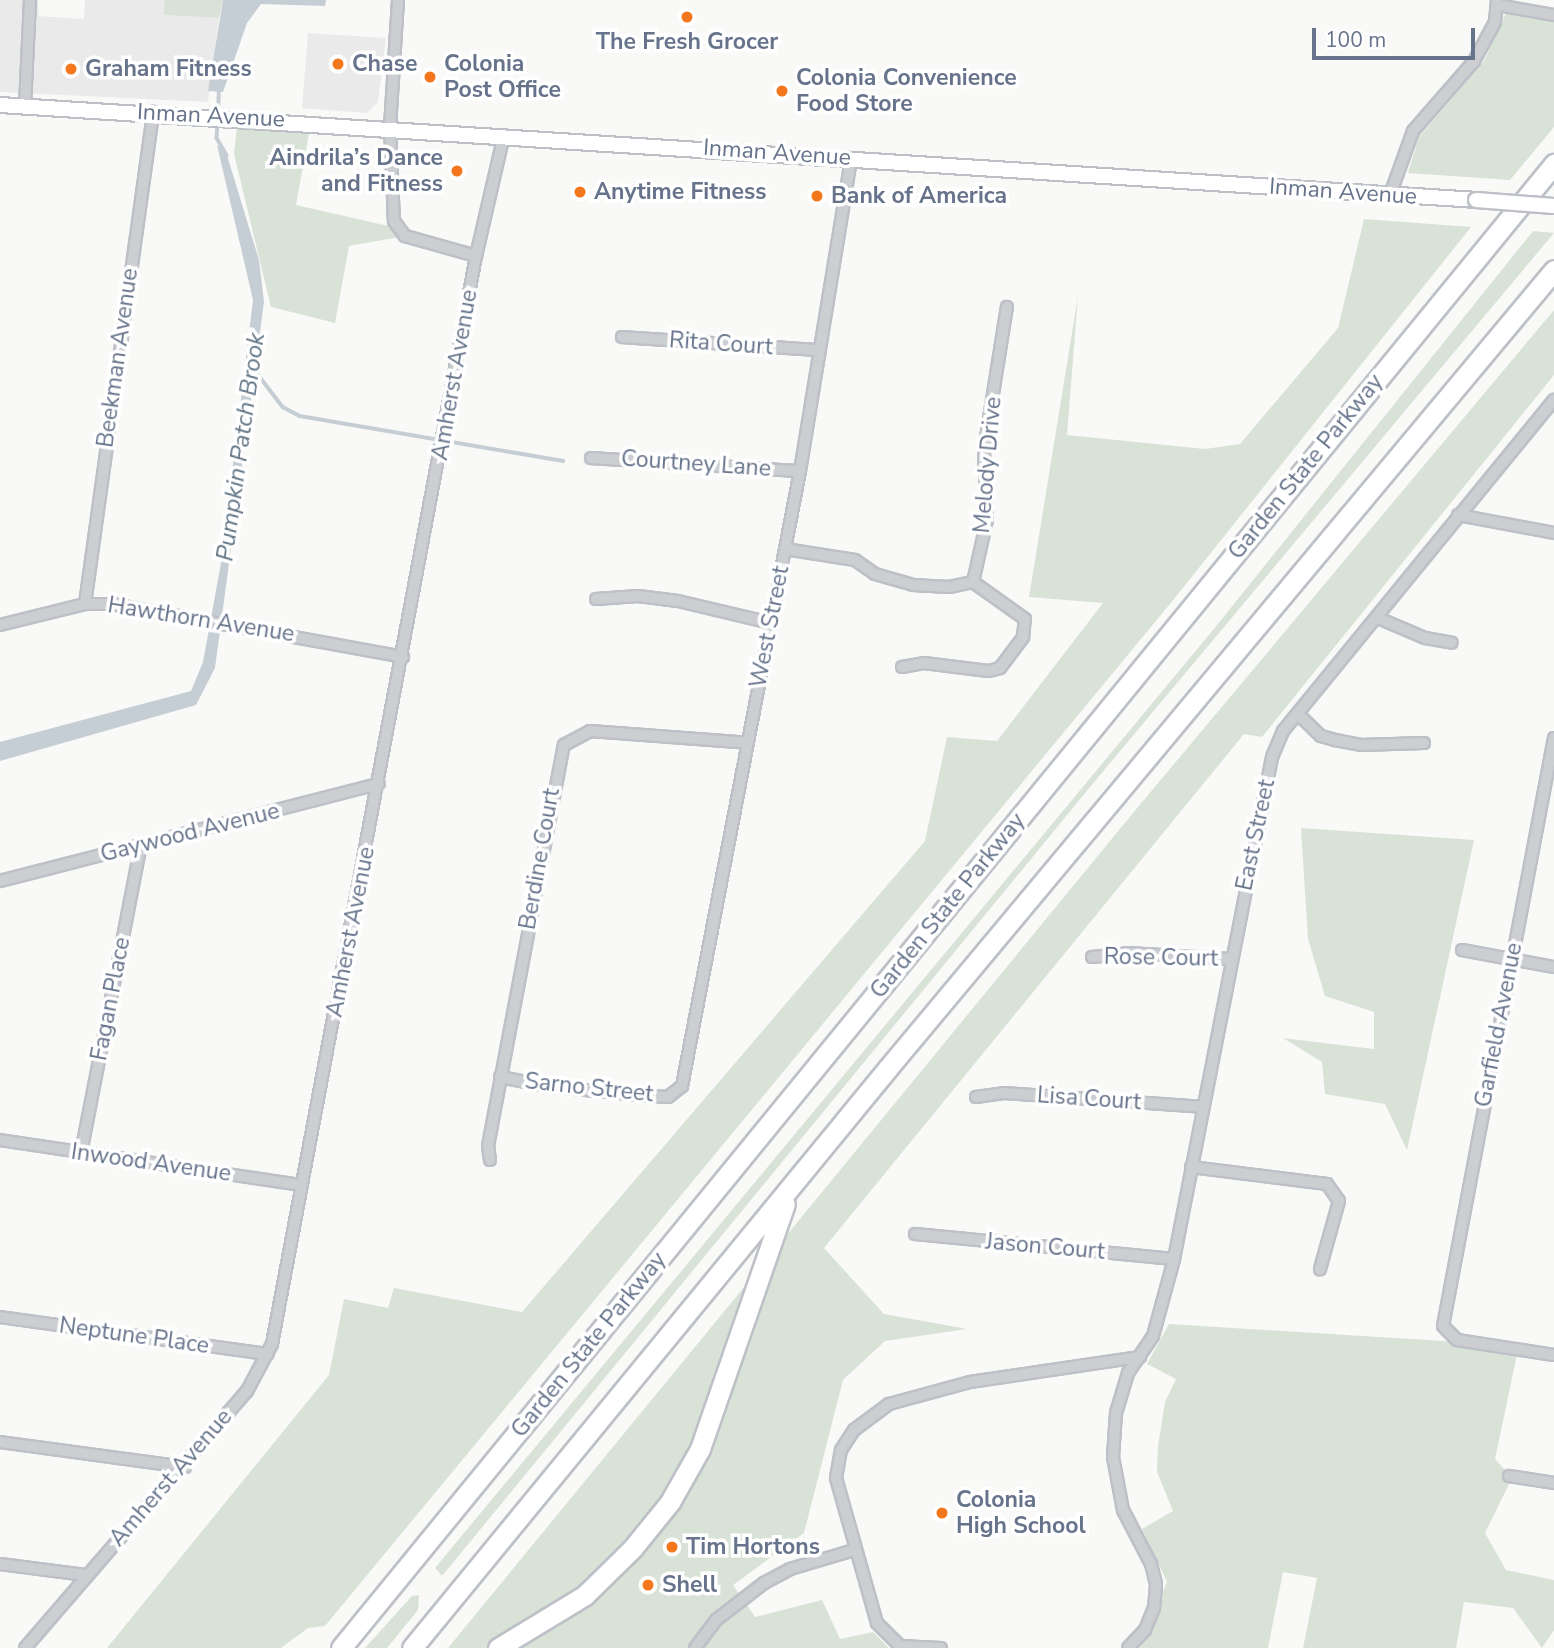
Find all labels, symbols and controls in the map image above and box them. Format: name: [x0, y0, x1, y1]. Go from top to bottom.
marker: The Fresh Grocer: [679, 9, 695, 25]
scale bar: [1316, 14, 1479, 58]
text: 100 m: [1325, 26, 1386, 54]
place label: The Fresh Grocer: [596, 28, 778, 56]
place label: Chase: [352, 50, 417, 78]
place label: Colonia Post Office: [444, 50, 561, 104]
place label: Graham Fitness: [85, 55, 252, 83]
marker: Chase: [330, 56, 346, 72]
marker: Graham Fitness: [63, 61, 79, 77]
place label: Colonia Convenience Food Store: [796, 64, 1017, 118]
marker: Colonia Post Office: [422, 69, 438, 85]
marker: Colonia Convenience Food Store: [774, 83, 790, 99]
street label: Inman Avenue: [136, 98, 286, 134]
street label: Inman Avenue: [702, 134, 852, 172]
place label: Aindrila’s Dance and Fitness: [269, 144, 443, 198]
marker: Aindrila’s Dance and Fitness: [449, 163, 465, 179]
street label: Inman Avenue: [1268, 173, 1418, 211]
place label: Anytime Fitness: [594, 178, 766, 206]
place label: Bank of America: [831, 182, 1007, 210]
marker: Anytime Fitness: [572, 184, 588, 200]
marker: Bank of America: [809, 188, 825, 204]
street label: Beekman Avenue: [92, 267, 144, 449]
street label: Amherst Avenue: [426, 287, 484, 463]
street label: Rita Court: [668, 327, 774, 361]
water label: Pumpkin Patch Brook: [211, 331, 271, 563]
street label: Garden State Parkway: [1223, 369, 1389, 565]
street label: Melody Drive: [968, 396, 1008, 534]
street label: Courtney Lane: [620, 445, 772, 483]
street label: West Street: [745, 564, 795, 690]
street label: Hawthorn Avenue: [106, 592, 296, 648]
street label: East Street: [1231, 777, 1281, 893]
street label: Berdine Court: [514, 786, 566, 932]
street label: Gaywood Avenue: [98, 797, 282, 869]
street label: Garden State Parkway: [865, 808, 1031, 1004]
street label: Amherst Avenue: [321, 844, 381, 1020]
street label: Fagan Place: [86, 935, 136, 1063]
street label: Garfield Avenue: [1470, 940, 1528, 1110]
street label: Rose Court: [1104, 943, 1218, 973]
street label: Sarno Street: [523, 1068, 655, 1108]
street label: Lisa Court: [1036, 1082, 1142, 1116]
street label: Inwood Avenue: [69, 1138, 233, 1188]
street label: Jason Court: [984, 1228, 1106, 1266]
street label: Garden State Parkway: [506, 1247, 672, 1443]
street label: Neptune Place: [57, 1312, 211, 1360]
street label: Amherst Avenue: [104, 1404, 238, 1552]
place label: Colonia High School: [956, 1486, 1086, 1540]
marker: Colonia High School: [934, 1505, 950, 1521]
place label: Tim Hortons: [686, 1533, 820, 1561]
marker: Tim Hortons: [664, 1539, 680, 1555]
place label: Shell: [662, 1571, 717, 1599]
marker: Shell: [640, 1577, 656, 1593]

